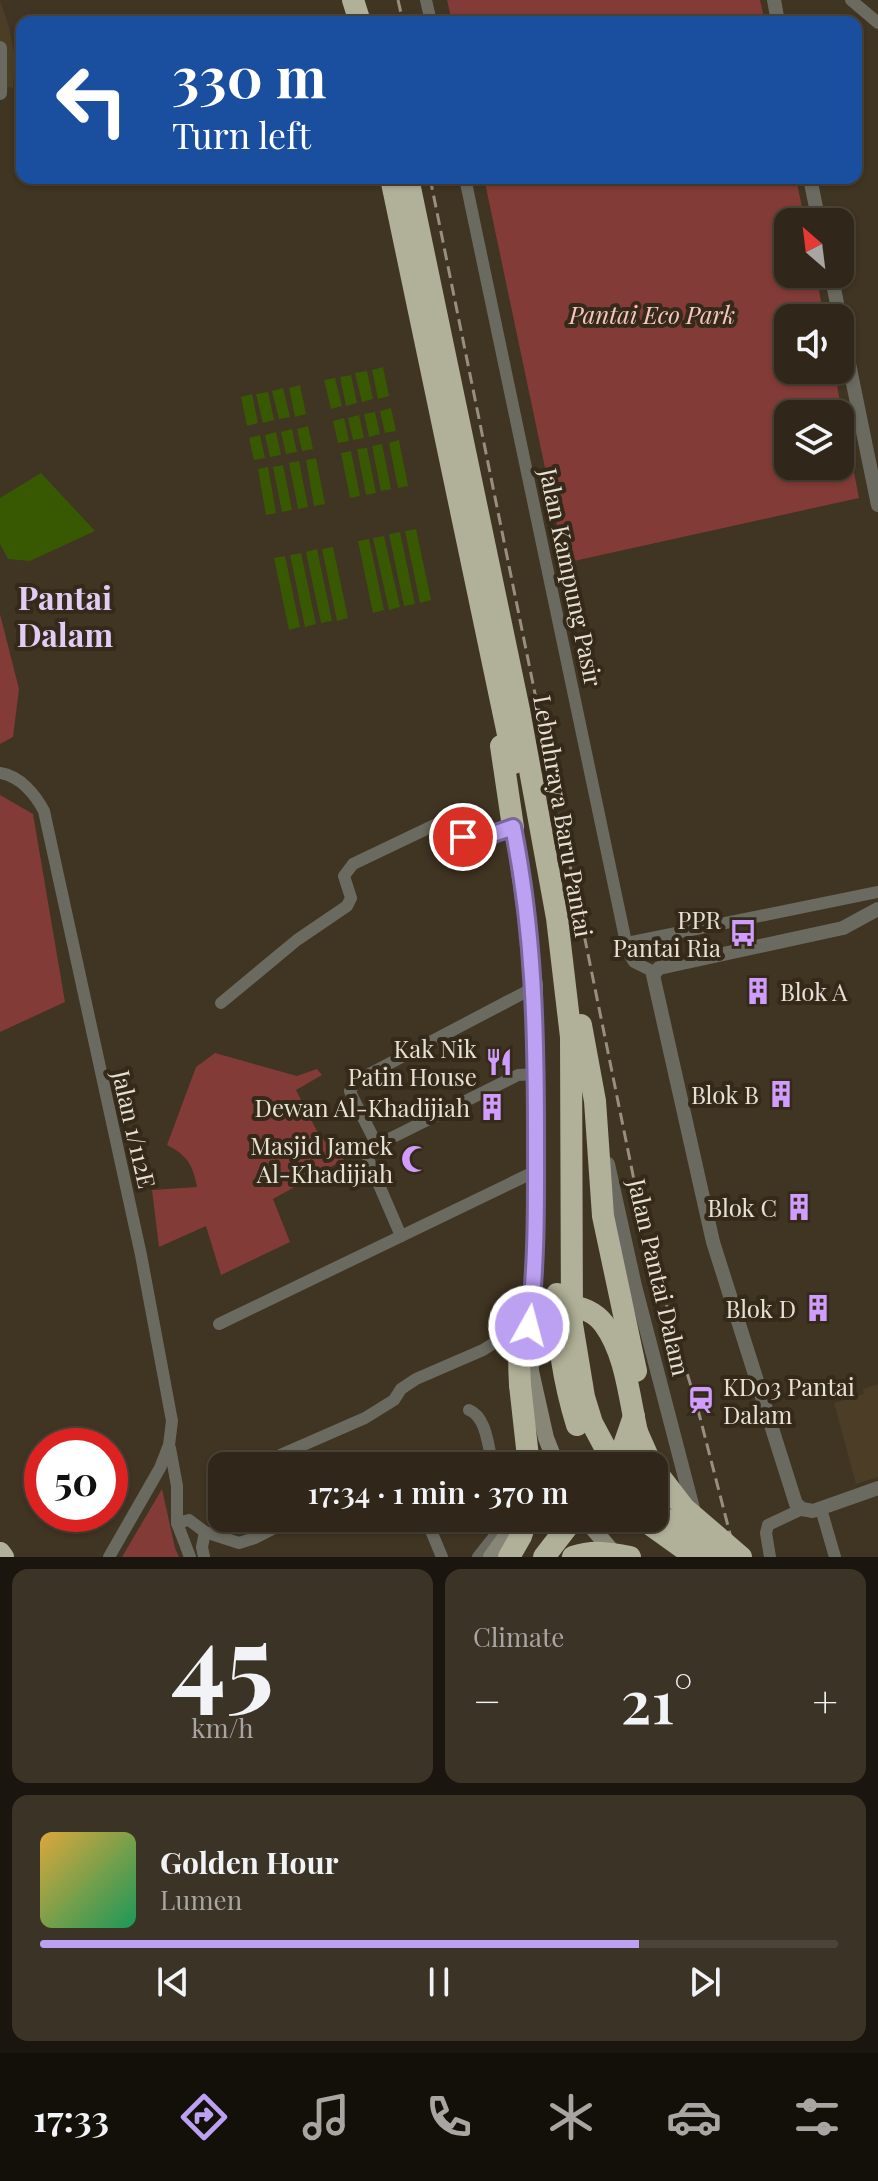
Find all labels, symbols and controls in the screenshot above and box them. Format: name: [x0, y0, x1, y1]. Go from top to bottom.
text: 330 m: [172, 38, 327, 113]
icon: left: [40, 48, 144, 152]
text: Turn left: [172, 110, 311, 158]
north arrow: [774, 208, 854, 288]
map controls: [774, 208, 854, 480]
park label: Pantai Eco Park: [568, 298, 735, 330]
button: sound: [774, 304, 854, 384]
button: layers: [774, 400, 854, 480]
street label: Jalan Kampung Pasir: [533, 464, 611, 689]
district label: Pantai Dalam: [17, 575, 113, 655]
street label: Lebuhraya Baru Pantai: [527, 693, 601, 939]
pin: [429, 803, 497, 871]
icon: arrive: [441, 815, 485, 859]
place label: PPR Pantai Ria: [613, 903, 721, 963]
bus stop icon: PPR Pantai Ria: [728, 918, 758, 948]
place label: Blok A: [780, 975, 848, 1007]
building icon: Blok A: [743, 976, 773, 1006]
place label: Kak Nik Patin House: [348, 1032, 478, 1092]
restaurant icon: Kak Nik Patin House: [484, 1047, 514, 1077]
street label: Jalan 1/112E: [106, 1066, 164, 1191]
place label: Blok B: [691, 1078, 759, 1110]
building icon: Blok B: [766, 1079, 796, 1109]
place label: Dewan Al-Khadijiah: [255, 1091, 470, 1123]
building icon: Dewan Al-Khadijiah: [477, 1092, 507, 1122]
place label: Masjid Jamek Al-Khadijiah: [250, 1129, 394, 1189]
mosque icon: Masjid Jamek Al-Khadijiah: [400, 1144, 430, 1174]
street label: Jalan Pantai Dalam: [622, 1174, 698, 1379]
place label: Blok C: [707, 1191, 777, 1223]
building icon: Blok C: [784, 1192, 814, 1222]
position arrow: [487, 1284, 571, 1368]
place label: Blok D: [725, 1292, 796, 1324]
building icon: Blok D: [803, 1293, 833, 1323]
place label: KD03 Pantai Dalam: [723, 1370, 855, 1430]
station icon: KD03 Pantai Dalam: [686, 1385, 716, 1415]
speed limit sign: 50: [24, 1428, 128, 1532]
text: 17:34 · 1 min · 370 m: [308, 1472, 568, 1512]
text: 45: [171, 1588, 274, 1727]
text: Climate: [473, 1619, 564, 1654]
text: 21°: [621, 1659, 693, 1739]
text: −: [473, 1670, 501, 1729]
text: +: [812, 1670, 838, 1729]
text: km/h: [191, 1710, 254, 1745]
text: Golden Hour: [160, 1842, 339, 1882]
text: Lumen: [160, 1882, 242, 1917]
icon: previous: [151, 1960, 195, 2004]
icon: pause: [417, 1960, 461, 2004]
icon: next: [683, 1960, 727, 2004]
icon: directions: [176, 2089, 232, 2145]
icon: music: [298, 2089, 354, 2145]
icon: phone: [421, 2089, 477, 2145]
icon: climate: [543, 2089, 599, 2145]
icon: car: [666, 2089, 722, 2145]
icon: filters: [789, 2089, 845, 2145]
text: 17:33: [33, 2093, 109, 2141]

